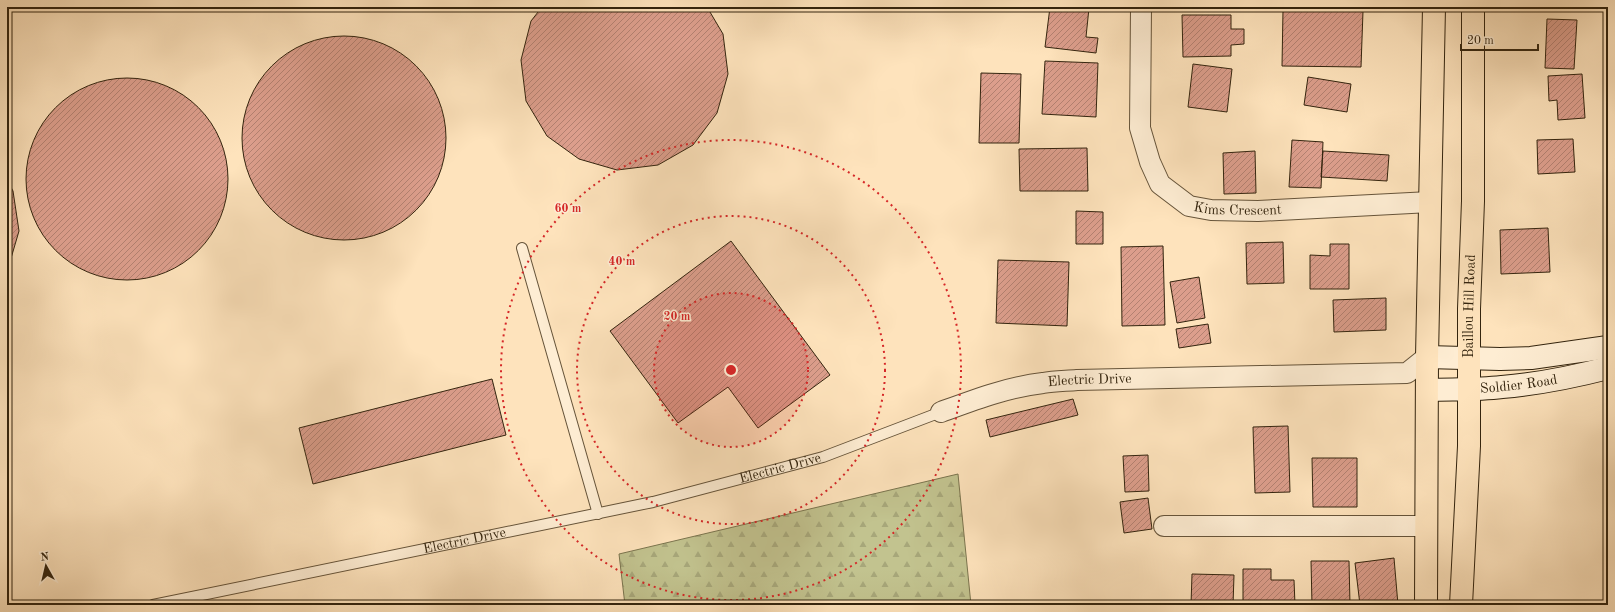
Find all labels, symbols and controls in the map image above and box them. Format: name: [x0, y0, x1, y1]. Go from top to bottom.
scale bar: [1461, 26, 1538, 52]
text: 20 m: [1467, 35, 1494, 47]
street label: Kims Crescent: [1193, 200, 1282, 218]
text: 60 m: [555, 203, 582, 215]
street label: Baillou Hill Road: [1462, 254, 1478, 358]
text: 40 m: [609, 256, 636, 268]
text: 20 m: [664, 311, 691, 323]
centre of rings: [724, 363, 738, 377]
street label: Electric Drive: [1047, 372, 1132, 389]
street label: Soldier Road: [1480, 373, 1559, 396]
street label: Electric Drive: [738, 451, 823, 486]
street label: Electric Drive: [422, 525, 507, 556]
north arrow: [26, 546, 66, 586]
text: N: [40, 551, 50, 564]

